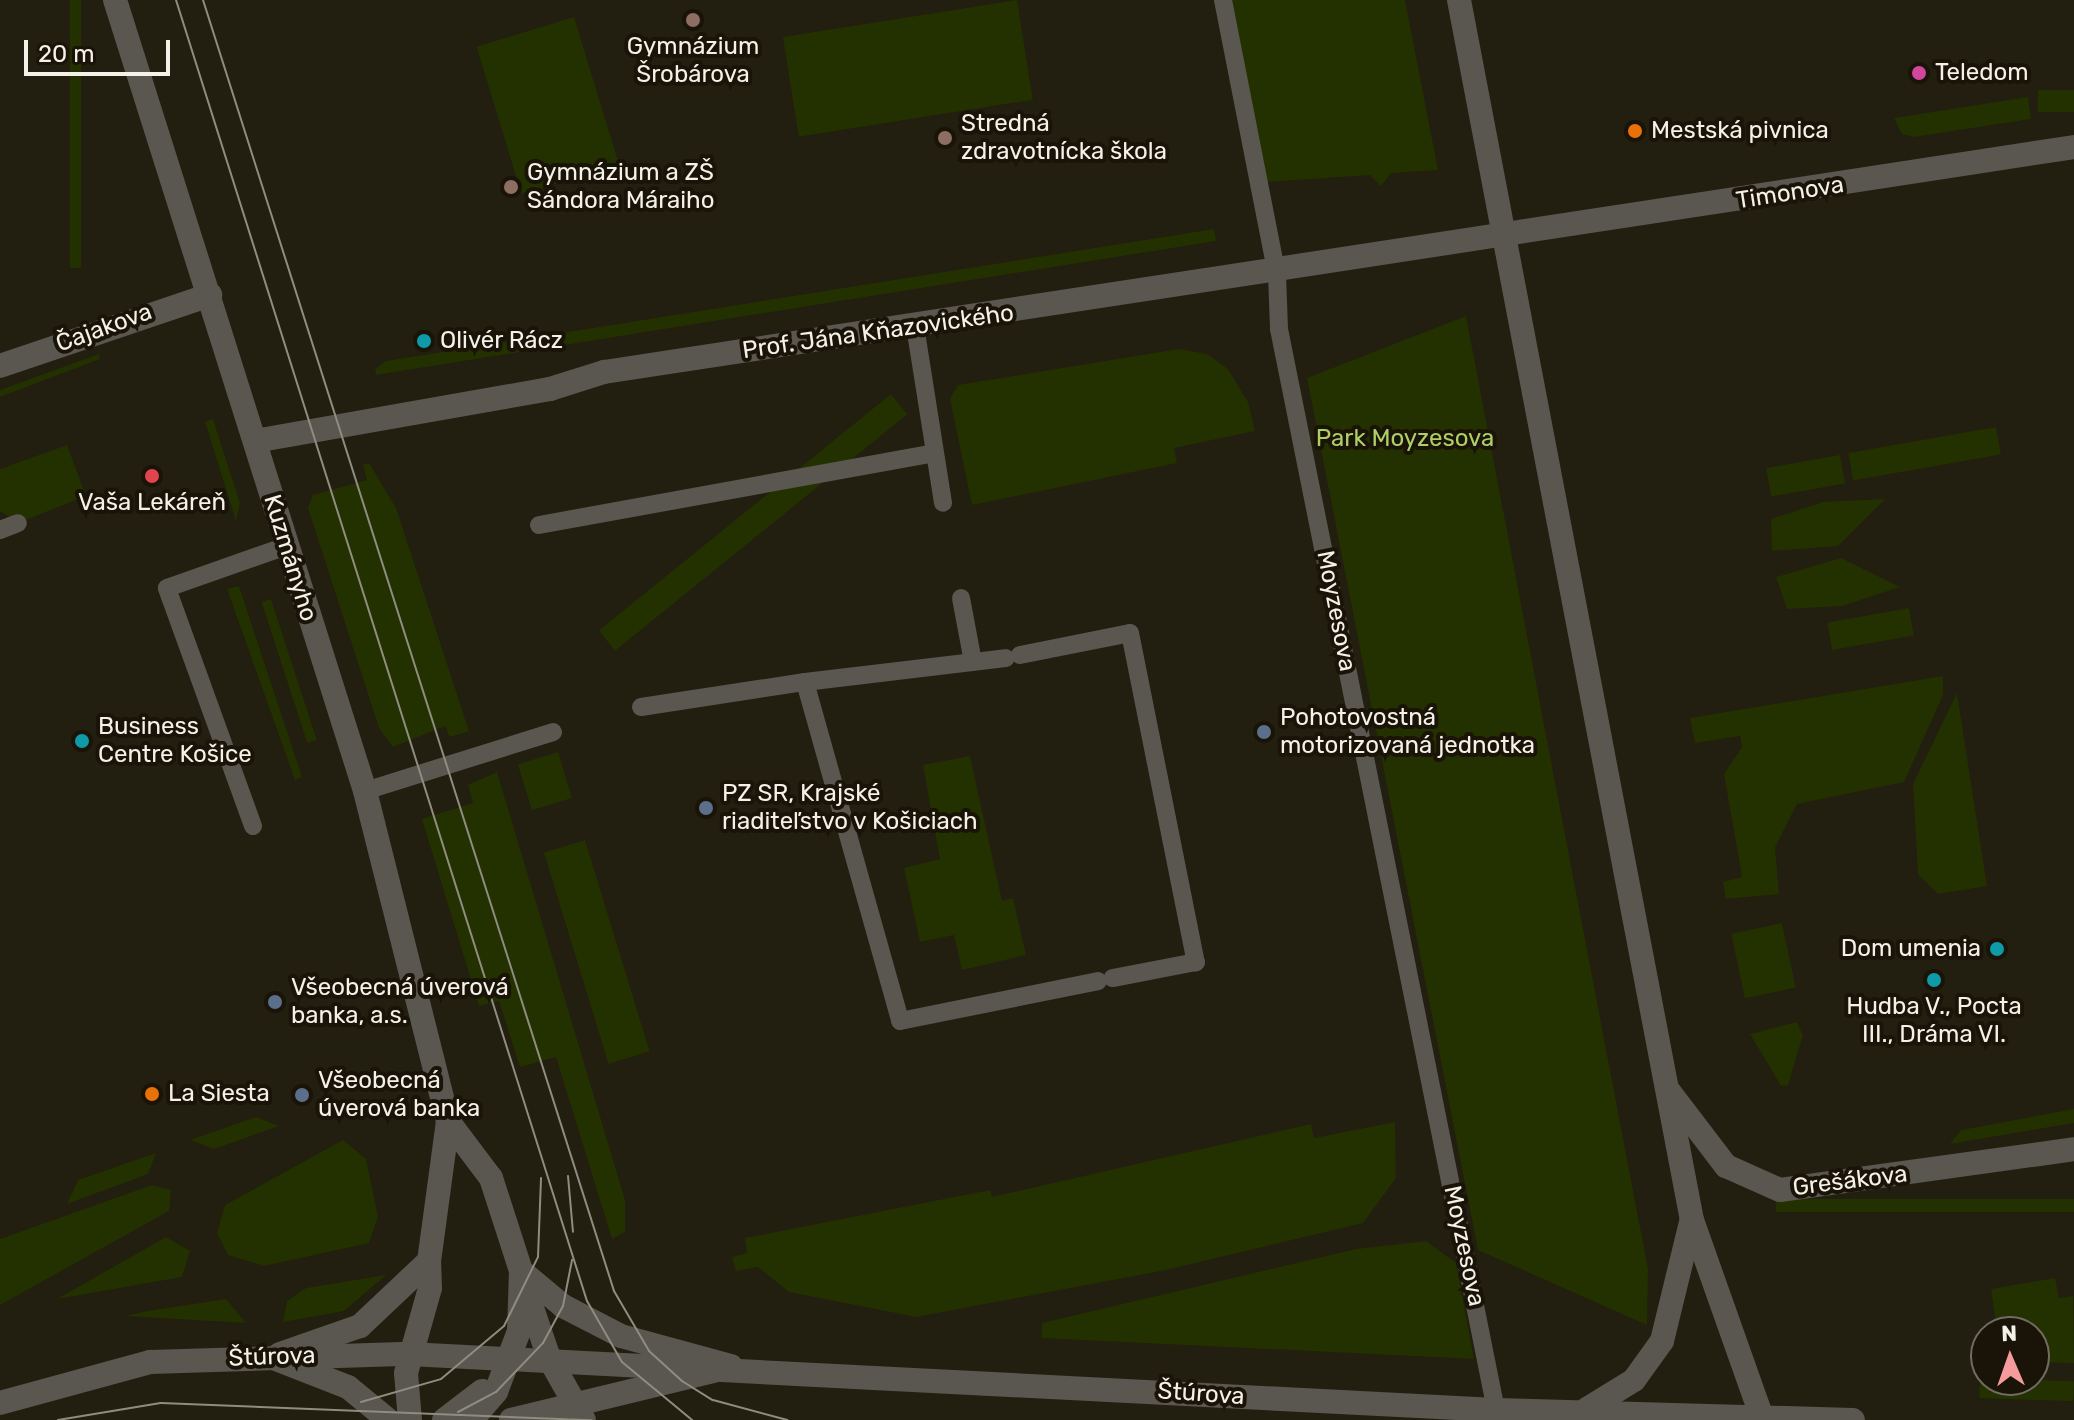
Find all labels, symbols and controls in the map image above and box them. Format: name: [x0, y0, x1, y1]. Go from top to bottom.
marker: Gymnázium Šrobárova: [684, 11, 702, 29]
scale bar: [28, 24, 174, 74]
place label: Gymnázium Šrobárova: [627, 33, 759, 89]
text: 20 m: [38, 40, 95, 68]
place label: Teledom: [1935, 59, 2029, 87]
marker: Teledom: [1910, 64, 1928, 82]
place label: Stredná zdravotnícka škola: [961, 110, 1167, 166]
place label: Mestská pivnica: [1651, 117, 1829, 145]
marker: Mestská pivnica: [1626, 122, 1644, 140]
marker: Stredná zdravotnícka škola: [936, 129, 954, 147]
place label: Gymnázium a ZŠ Sándora Máraiho: [527, 159, 715, 215]
street label: Timonova: [1734, 170, 1846, 216]
marker: Gymnázium a ZŠ Sándora Máraiho: [502, 178, 520, 196]
street label: Čajakova: [52, 297, 156, 359]
street label: Prof. Jána Kňazovického: [740, 299, 1016, 365]
place label: Olivér Rácz: [440, 327, 564, 355]
marker: Olivér Rácz: [415, 332, 433, 350]
park label: Park Moyzesova: [1316, 425, 1494, 453]
marker: Vaša Lekáreň: [143, 467, 161, 485]
place label: Vaša Lekáreň: [78, 489, 226, 517]
street label: Kuzmányho: [257, 491, 323, 625]
street label: Moyzesova: [1310, 548, 1362, 674]
place label: Pohotovostná motorizovaná jednotka: [1280, 704, 1535, 760]
place label: Business Centre Košice: [98, 713, 252, 769]
marker: Pohotovostná motorizovaná jednotka: [1255, 723, 1273, 741]
marker: Business Centre Košice: [73, 732, 91, 750]
place label: PZ SR, Krajské riaditeľstvo v Košiciach: [722, 780, 979, 836]
marker: PZ SR, Krajské riaditeľstvo v Košiciach: [697, 799, 715, 817]
place label: Dom umenia: [1841, 935, 1981, 963]
marker: Dom umenia: [1988, 940, 2006, 958]
marker: Hudba V., Pocta III., Dráma VI.: [1925, 971, 1943, 989]
place label: Všeobecná úverová banka, a.s.: [291, 974, 509, 1030]
marker: Všeobecná úverová banka, a.s.: [266, 993, 284, 1011]
place label: Hudba V., Pocta III., Dráma VI.: [1846, 993, 2022, 1049]
place label: Všeobecná úverová banka: [318, 1067, 480, 1123]
place label: La Siesta: [168, 1080, 270, 1108]
marker: La Siesta: [143, 1085, 161, 1103]
marker: Všeobecná úverová banka: [293, 1086, 311, 1104]
street label: Grešákova: [1791, 1160, 1909, 1202]
street label: Moyzesova: [1437, 1183, 1491, 1309]
north arrow: [1970, 1316, 2050, 1396]
text: N: [2001, 1320, 2018, 1347]
street label: Štúrova: [228, 1341, 316, 1373]
street label: Štúrova: [1157, 1377, 1245, 1411]

